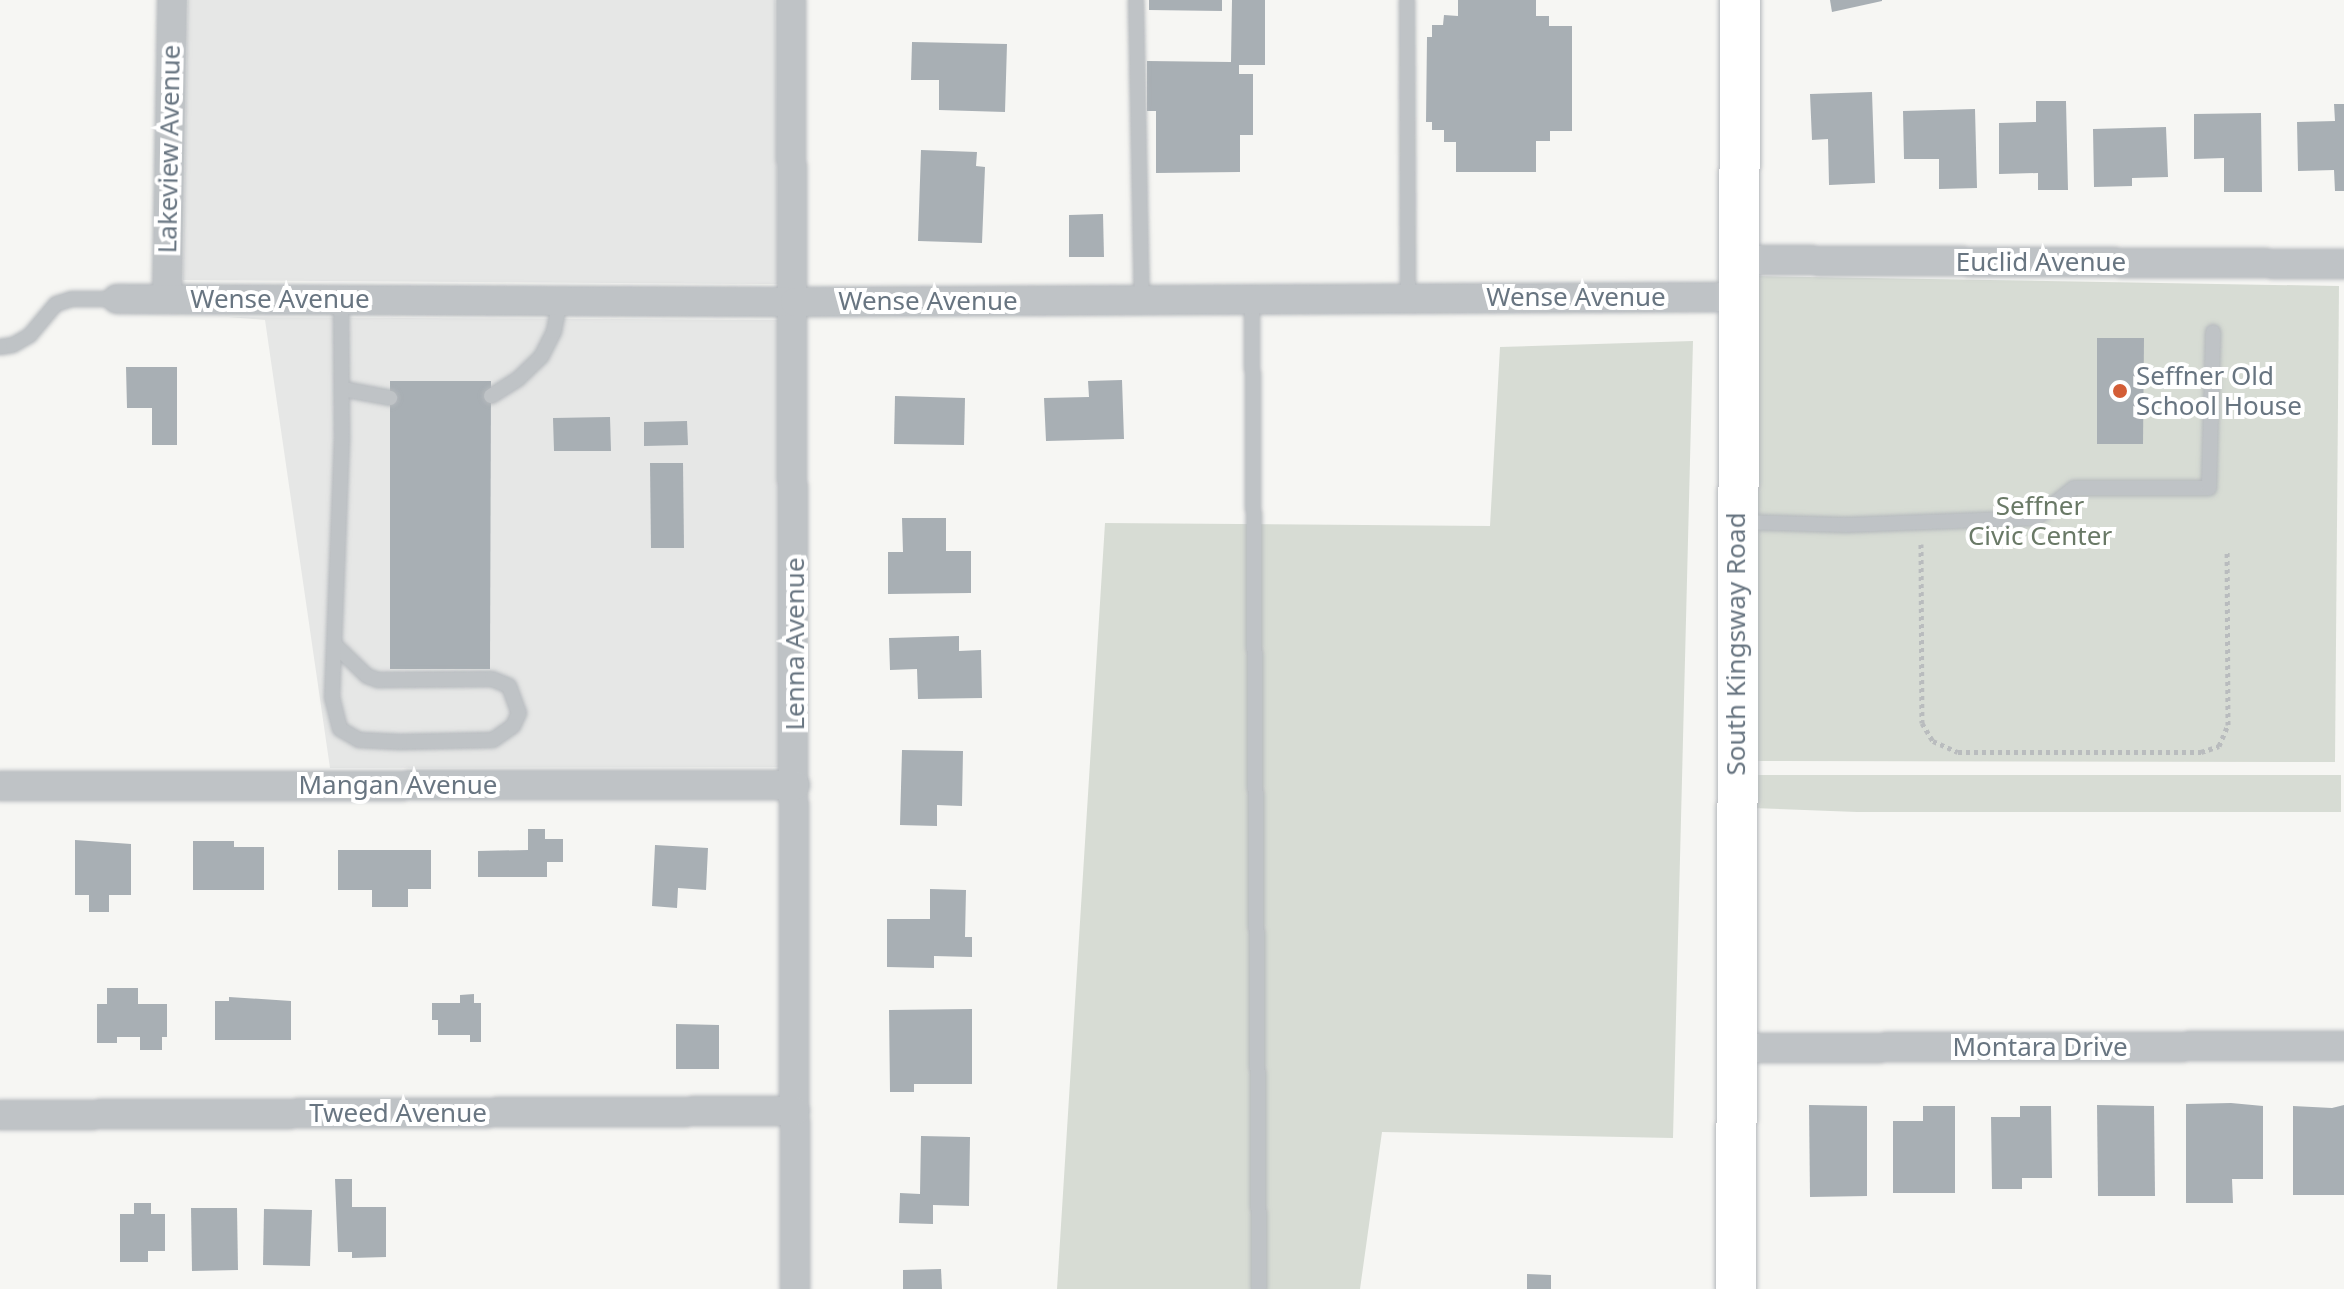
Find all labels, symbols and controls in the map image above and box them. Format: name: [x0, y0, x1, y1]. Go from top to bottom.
street label: Lakeview Avenue: [152, 44, 186, 254]
street label: Euclid Avenue: [1956, 246, 2126, 278]
street label: Wense Avenue: [1486, 281, 1666, 313]
street label: Wense Avenue: [190, 283, 370, 315]
street label: Wense Avenue: [838, 285, 1018, 317]
place label: Seffner Old School House: [2136, 360, 2302, 422]
marker: Seffner Old School House: [2111, 382, 2129, 400]
park label: Seffner Civic Center: [1968, 490, 2112, 552]
street label: South Kingsway Road: [1720, 512, 1752, 776]
street label: Lenna Avenue: [779, 557, 811, 731]
street label: Mangan Avenue: [299, 769, 497, 801]
street label: Montara Drive: [1952, 1031, 2128, 1063]
street label: Tweed Avenue: [309, 1097, 487, 1129]

